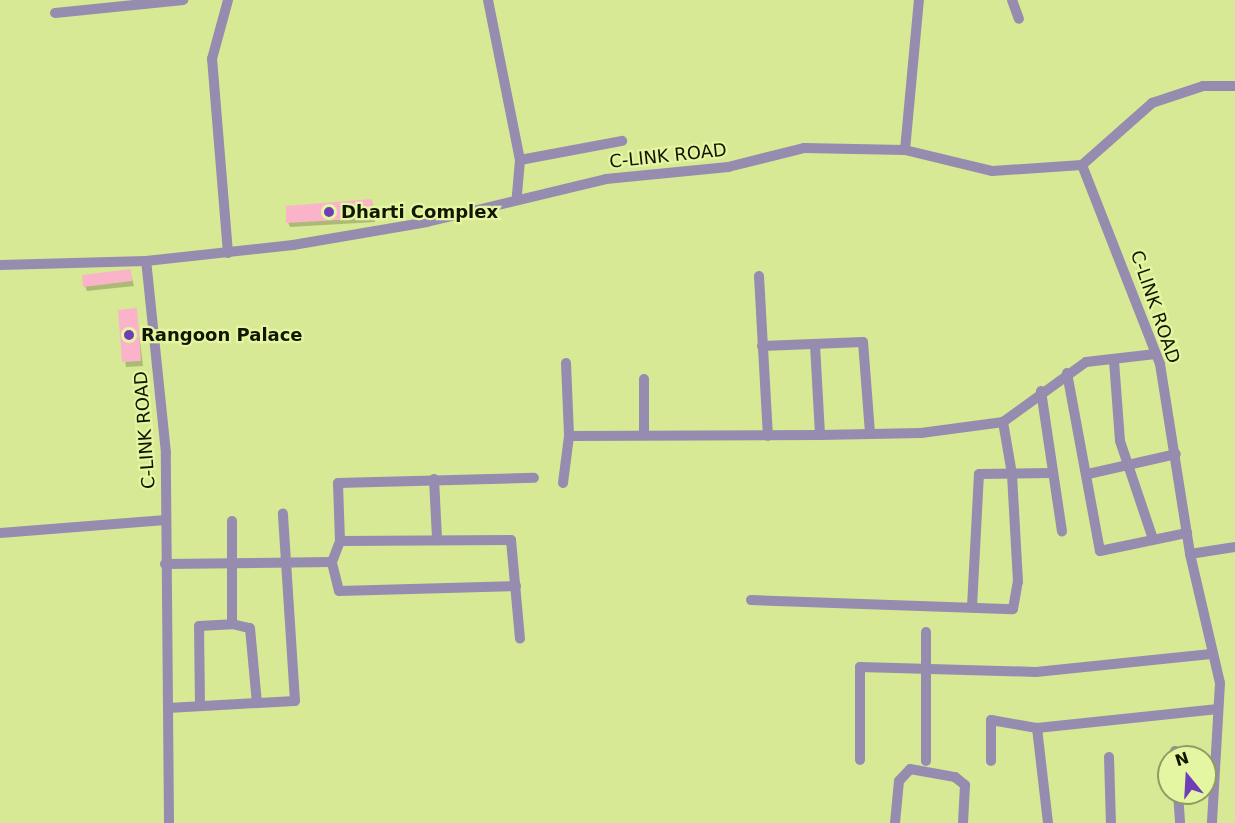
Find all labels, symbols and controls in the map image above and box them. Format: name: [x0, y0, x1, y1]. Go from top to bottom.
street label: C-LINK ROAD: [608, 139, 728, 173]
place label: Dharti Complex: [341, 201, 498, 223]
marker: Dharti Complex: [322, 205, 336, 219]
street label: C-LINK ROAD: [1126, 248, 1184, 366]
place label: Rangoon Palace: [141, 324, 303, 346]
marker: Rangoon Palace: [122, 328, 136, 342]
street label: C-LINK ROAD: [130, 370, 160, 490]
north arrow: [1157, 745, 1217, 805]
text: N: [1173, 748, 1191, 770]

